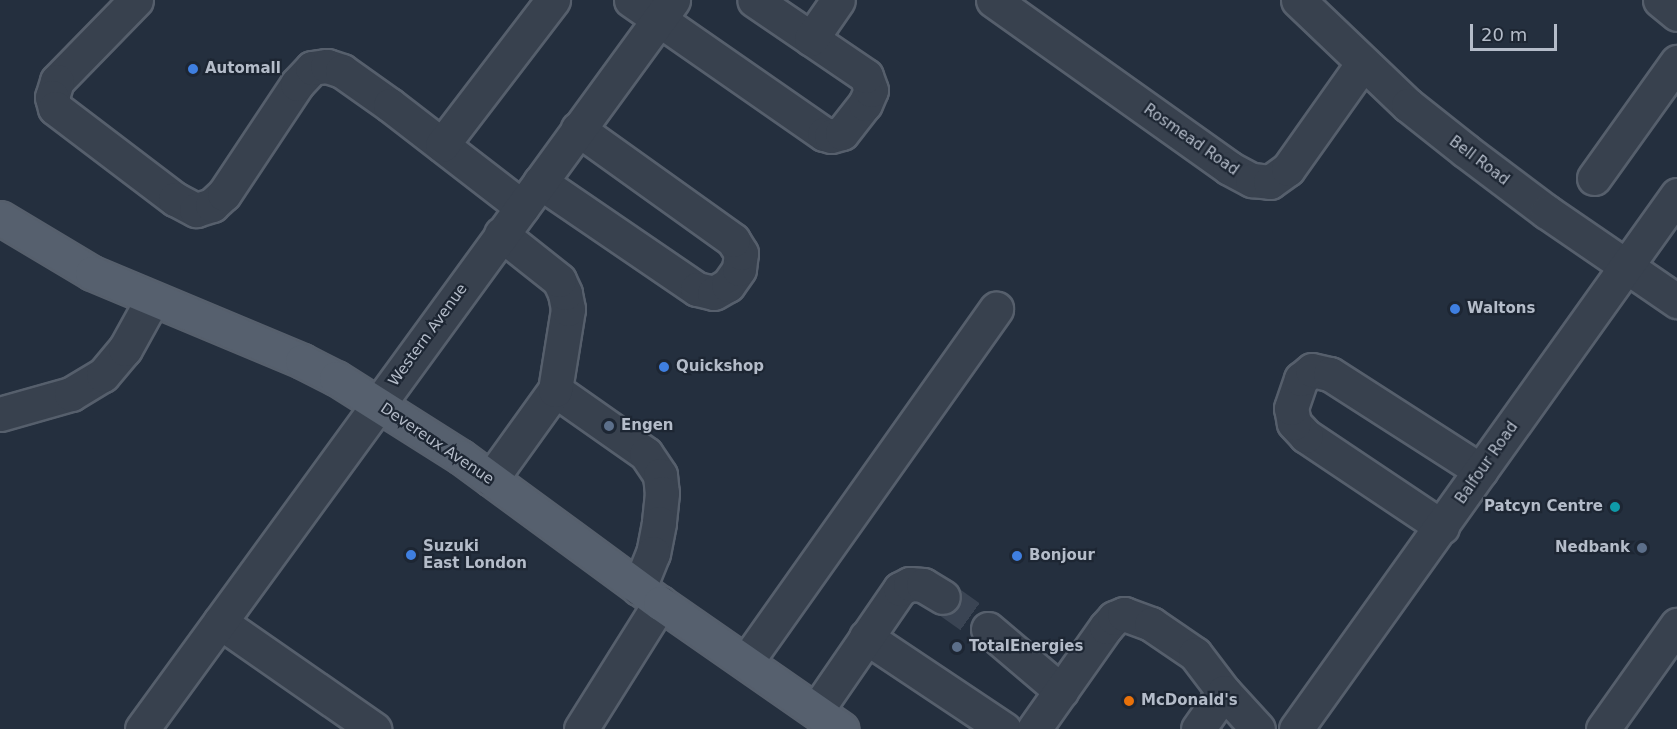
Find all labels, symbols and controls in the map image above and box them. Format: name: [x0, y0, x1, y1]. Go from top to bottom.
scale bar: [1473, 12, 1560, 50]
text: 20 m: [1481, 24, 1527, 45]
place label: Automall: [205, 60, 281, 78]
marker: Automall: [186, 62, 200, 76]
street label: Rosmead Road: [1140, 101, 1242, 179]
street label: Bell Road: [1446, 133, 1512, 189]
street label: Western Avenue: [385, 280, 471, 390]
place label: Waltons: [1467, 300, 1535, 318]
marker: Waltons: [1448, 302, 1462, 316]
place label: Quickshop: [676, 358, 764, 376]
marker: Quickshop: [657, 360, 671, 374]
street label: Devereux Avenue: [377, 399, 497, 489]
place label: Engen: [621, 417, 674, 435]
street label: Balfour Road: [1452, 418, 1522, 508]
marker: Engen: [602, 419, 616, 433]
place label: Patcyn Centre: [1484, 498, 1603, 516]
marker: Patcyn Centre: [1608, 500, 1622, 514]
place label: Suzuki East London: [423, 537, 527, 572]
place label: Nedbank: [1555, 539, 1630, 557]
marker: Nedbank: [1635, 541, 1649, 555]
place label: Bonjour: [1029, 547, 1095, 565]
marker: Suzuki East London: [404, 548, 418, 562]
marker: Bonjour: [1010, 549, 1024, 563]
place label: TotalEnergies: [969, 638, 1083, 656]
marker: TotalEnergies: [950, 640, 964, 654]
place label: McDonald's: [1141, 692, 1238, 710]
marker: McDonald's: [1122, 694, 1136, 708]

